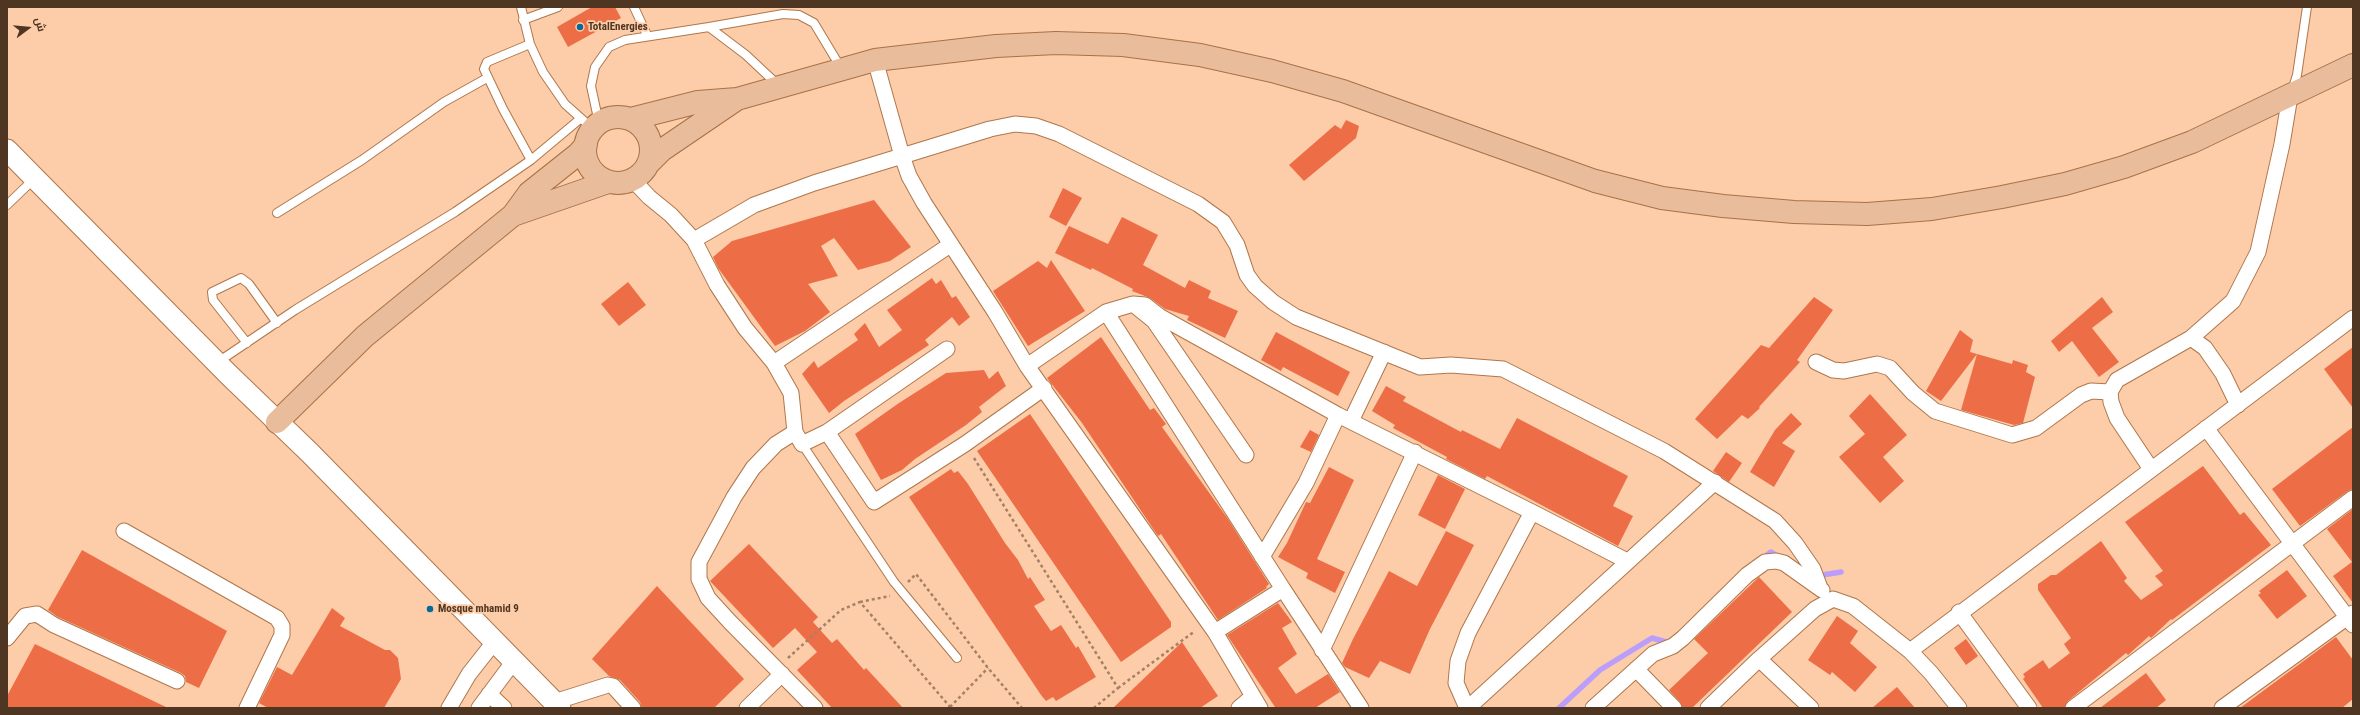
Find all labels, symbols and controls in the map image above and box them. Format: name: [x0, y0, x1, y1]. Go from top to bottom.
north arrow: [8, 8, 48, 48]
text: ش: [32, 16, 48, 33]
place label: TotalEnergies: [588, 20, 648, 34]
marker: TotalEnergies: [575, 22, 585, 32]
place label: Mosque mhamid 9: [438, 602, 519, 616]
marker: Mosque mhamid 9: [425, 604, 435, 614]

